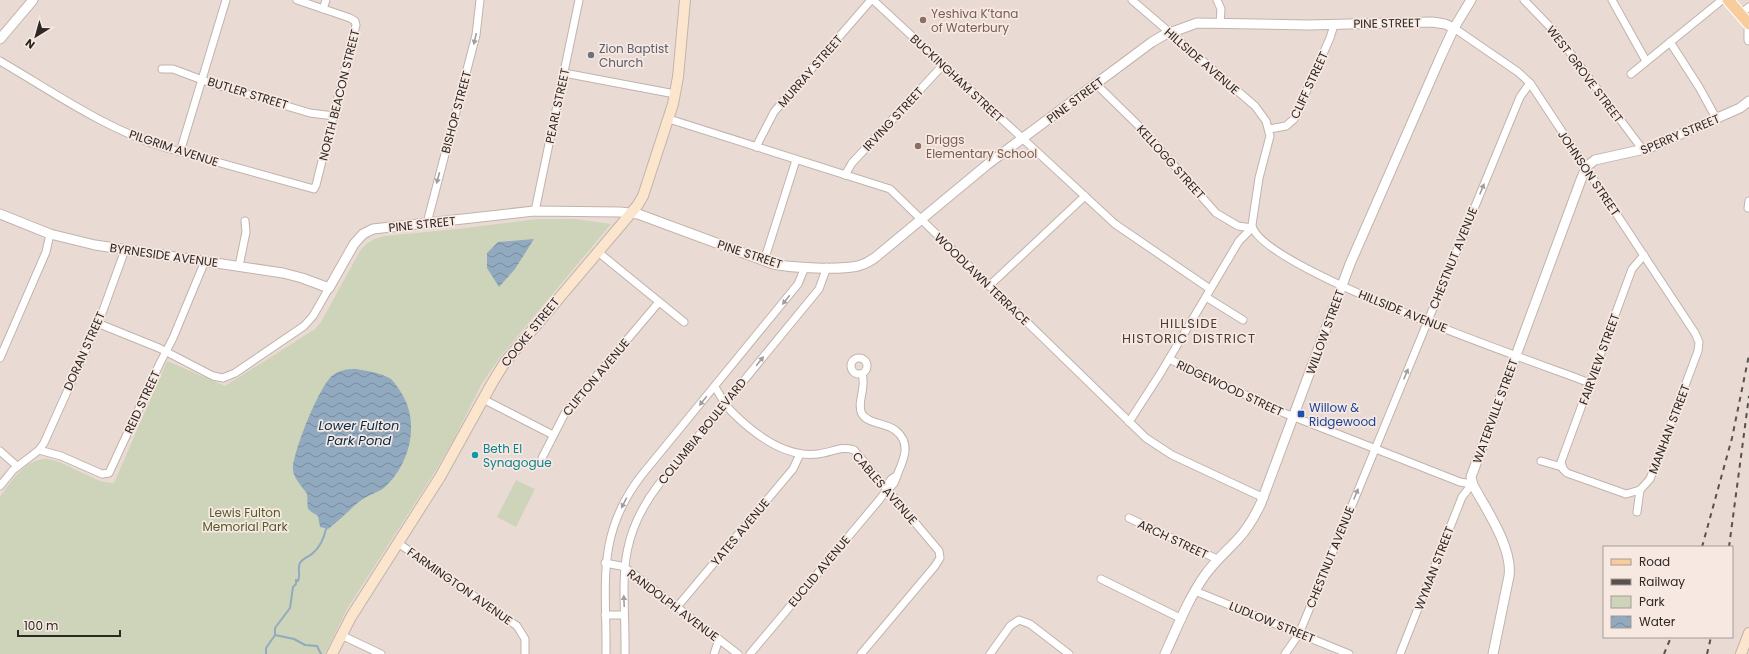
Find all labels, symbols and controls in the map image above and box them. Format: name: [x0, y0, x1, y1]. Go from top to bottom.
place label: Yeshiva K’tana of Waterbury: [931, 5, 1018, 36]
street label: PINE STREET: [1353, 14, 1421, 32]
marker: Yeshiva K’tana of Waterbury: [918, 15, 928, 25]
north arrow: [16, 16, 56, 56]
street label: WEST GROVE STREET: [1543, 22, 1628, 127]
street label: HILLSIDE AVENUE: [1161, 24, 1243, 98]
street label: NORTH BEACON STREET: [314, 27, 364, 162]
street label: BUCKINGHAM STREET: [907, 30, 1008, 126]
street label: MURRAY STREET: [774, 31, 847, 111]
one-way arrow: [472, 32, 478, 45]
text: N: [22, 35, 38, 53]
place label: Zion Baptist Church: [599, 40, 669, 71]
street label: CLIFF STREET: [1286, 48, 1332, 121]
marker: Zion Baptist Church: [586, 50, 596, 60]
street label: PEARL STREET: [541, 66, 573, 145]
street label: BISHOP STREET: [437, 68, 475, 155]
street label: BUTLER STREET: [206, 73, 291, 113]
street label: PINE STREET: [1043, 73, 1107, 127]
street label: IRVING STREET: [859, 83, 927, 155]
street label: SPERRY STREET: [1638, 109, 1723, 158]
street label: KELLOGG STREET: [1133, 121, 1209, 203]
street label: PILGRIM AVENUE: [127, 126, 221, 170]
street label: JOHNSON STREET: [1554, 127, 1624, 220]
place label: Driggs Elementary School: [926, 131, 1037, 162]
marker: Driggs Elementary School: [913, 141, 923, 151]
one-way arrow: [435, 172, 441, 184]
one-way arrow: [1479, 182, 1485, 194]
street label: CHESTNUT AVENUE: [1425, 204, 1481, 312]
street label: PINE STREET: [388, 212, 457, 236]
street label: WOODLAWN TERRACE: [931, 229, 1033, 329]
street label: PINE STREET: [715, 236, 785, 273]
street label: BYRNESIDE AVENUE: [109, 239, 219, 271]
street label: HILLSIDE AVENUE: [1356, 285, 1450, 337]
street label: WILLOW STREET: [1302, 287, 1348, 377]
street label: COOKE STREET: [497, 294, 563, 370]
one-way arrow: [781, 295, 790, 305]
street label: DORAN STREET: [59, 308, 109, 393]
street label: FAIRVIEW STREET: [1575, 310, 1624, 407]
district label: HILLSIDE HISTORIC DISTRICT: [1122, 314, 1256, 348]
street label: CLIFTON AVENUE: [559, 335, 633, 419]
one-way arrow: [755, 356, 764, 367]
street label: RIDGEWOOD STREET: [1174, 356, 1287, 420]
street label: WATERVILLE STREET: [1468, 356, 1522, 466]
street label: REID STREET: [120, 367, 164, 436]
one-way arrow: [1403, 367, 1409, 379]
street label: COLUMBIA BOULEVARD: [654, 374, 750, 488]
street label: MANHAN STREET: [1644, 381, 1694, 476]
one-way arrow: [699, 395, 708, 406]
place label: Willow & Ridgewood: [1309, 399, 1376, 430]
marker: Willow & Ridgewood: [1296, 409, 1306, 419]
water label: Lower Fulton Park Pond: [319, 416, 399, 450]
place label: Beth El Synagogue: [483, 440, 552, 471]
street label: CABLES AVENUE: [849, 448, 921, 528]
marker: Beth El Synagogue: [470, 450, 480, 460]
one-way arrow: [1353, 488, 1360, 500]
street label: YATES AVENUE: [707, 495, 773, 569]
one-way arrow: [621, 498, 627, 509]
street label: CHESTNUT AVENUE: [1302, 503, 1358, 611]
park label: Lewis Fulton Memorial Park: [202, 504, 288, 535]
street label: ARCH STREET: [1135, 515, 1211, 563]
street label: WYMAN STREET: [1410, 523, 1458, 612]
street label: EUCLID AVENUE: [784, 532, 854, 610]
street label: FARMINGTON AVENUE: [404, 543, 516, 629]
legend: [1603, 546, 1733, 638]
text: Road: [1639, 553, 1670, 570]
street label: RANDOLPH AVENUE: [624, 565, 722, 645]
text: Railway: [1639, 573, 1685, 590]
text: Park: [1639, 593, 1666, 610]
one-way arrow: [621, 594, 627, 607]
street label: LUDLOW STREET: [1227, 597, 1318, 647]
scale bar: [18, 612, 120, 638]
text: Water: [1639, 613, 1676, 630]
text: 100 m: [24, 617, 58, 634]

